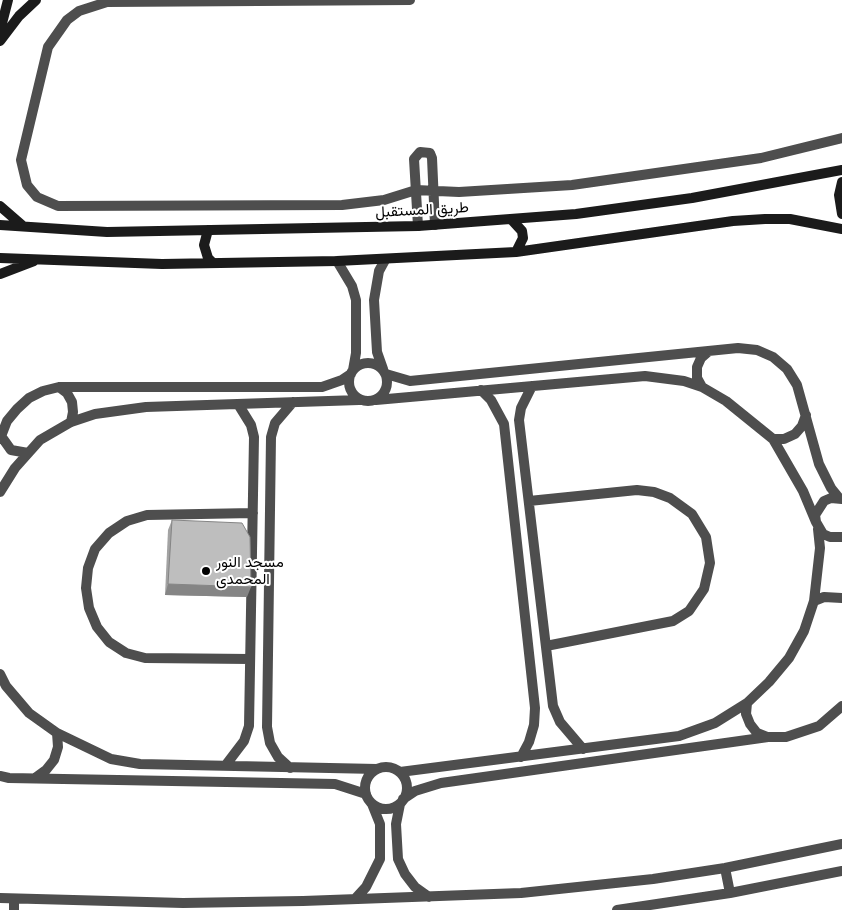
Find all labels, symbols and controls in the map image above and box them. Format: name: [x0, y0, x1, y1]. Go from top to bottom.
street label: طريق المستقبل: [375, 199, 469, 221]
place label: مسجد النور المحمدى: [216, 553, 284, 588]
marker: مسجد النور المحمدى: [200, 565, 212, 577]

